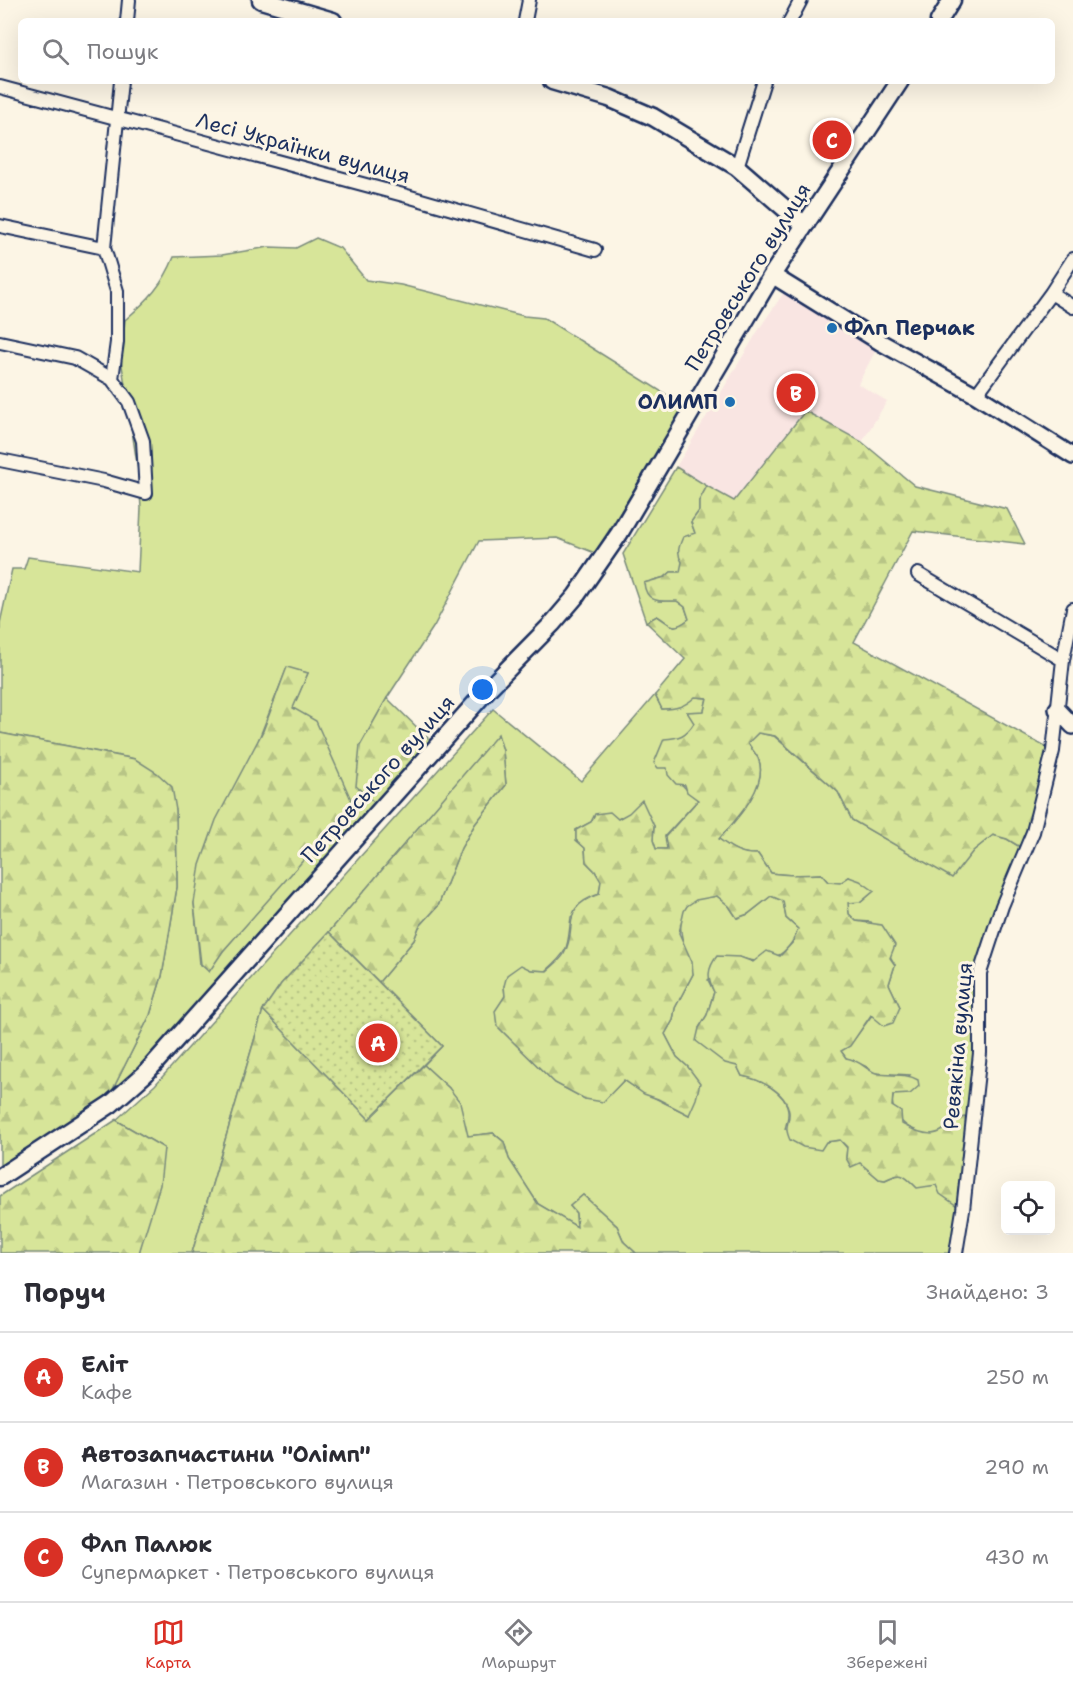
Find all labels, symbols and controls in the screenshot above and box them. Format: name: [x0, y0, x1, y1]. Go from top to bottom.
search box: [18, 18, 1055, 84]
icon: search: [39, 35, 72, 68]
text: Пошук: [87, 37, 158, 66]
street label: Лесі Українки вулиця: [193, 106, 413, 190]
pin: C: [812, 118, 852, 162]
street label: Петровського вулиця: [679, 178, 817, 376]
place label: Флп Перчак: [844, 314, 975, 342]
marker: Флп Перчак: [825, 321, 839, 335]
pin: B: [776, 370, 816, 416]
place label: ОЛИМП: [638, 388, 718, 416]
marker: ОЛИМП: [723, 395, 737, 409]
your location: [468, 675, 497, 704]
street label: Петровського вулиця: [295, 689, 461, 869]
street label: Ревякіна вулиця: [937, 961, 979, 1131]
pin: A: [358, 1020, 398, 1066]
map controls: [1001, 1181, 1055, 1235]
button: locate: [1001, 1181, 1055, 1235]
text: Поруч: [24, 1275, 106, 1310]
text: Знайдено: 3: [926, 1279, 1049, 1305]
text: Еліт: [81, 1350, 128, 1379]
text: A: [36, 1364, 51, 1390]
text: 250 m: [985, 1364, 1049, 1390]
text: Кафе: [81, 1379, 133, 1405]
text: Автозапчастини "Олімп": [81, 1440, 371, 1469]
text: B: [37, 1454, 50, 1480]
text: 290 m: [984, 1454, 1049, 1480]
text: Магазин · Петровського вулиця: [81, 1469, 394, 1495]
text: Флп Палюк: [81, 1530, 212, 1559]
text: C: [37, 1544, 50, 1570]
text: 430 m: [985, 1544, 1049, 1570]
text: Супермаркет · Петровського вулиця: [81, 1559, 434, 1585]
tab: Карта: [145, 1616, 191, 1673]
tab: Маршрут: [482, 1616, 556, 1673]
tab: Збережені: [847, 1616, 928, 1673]

